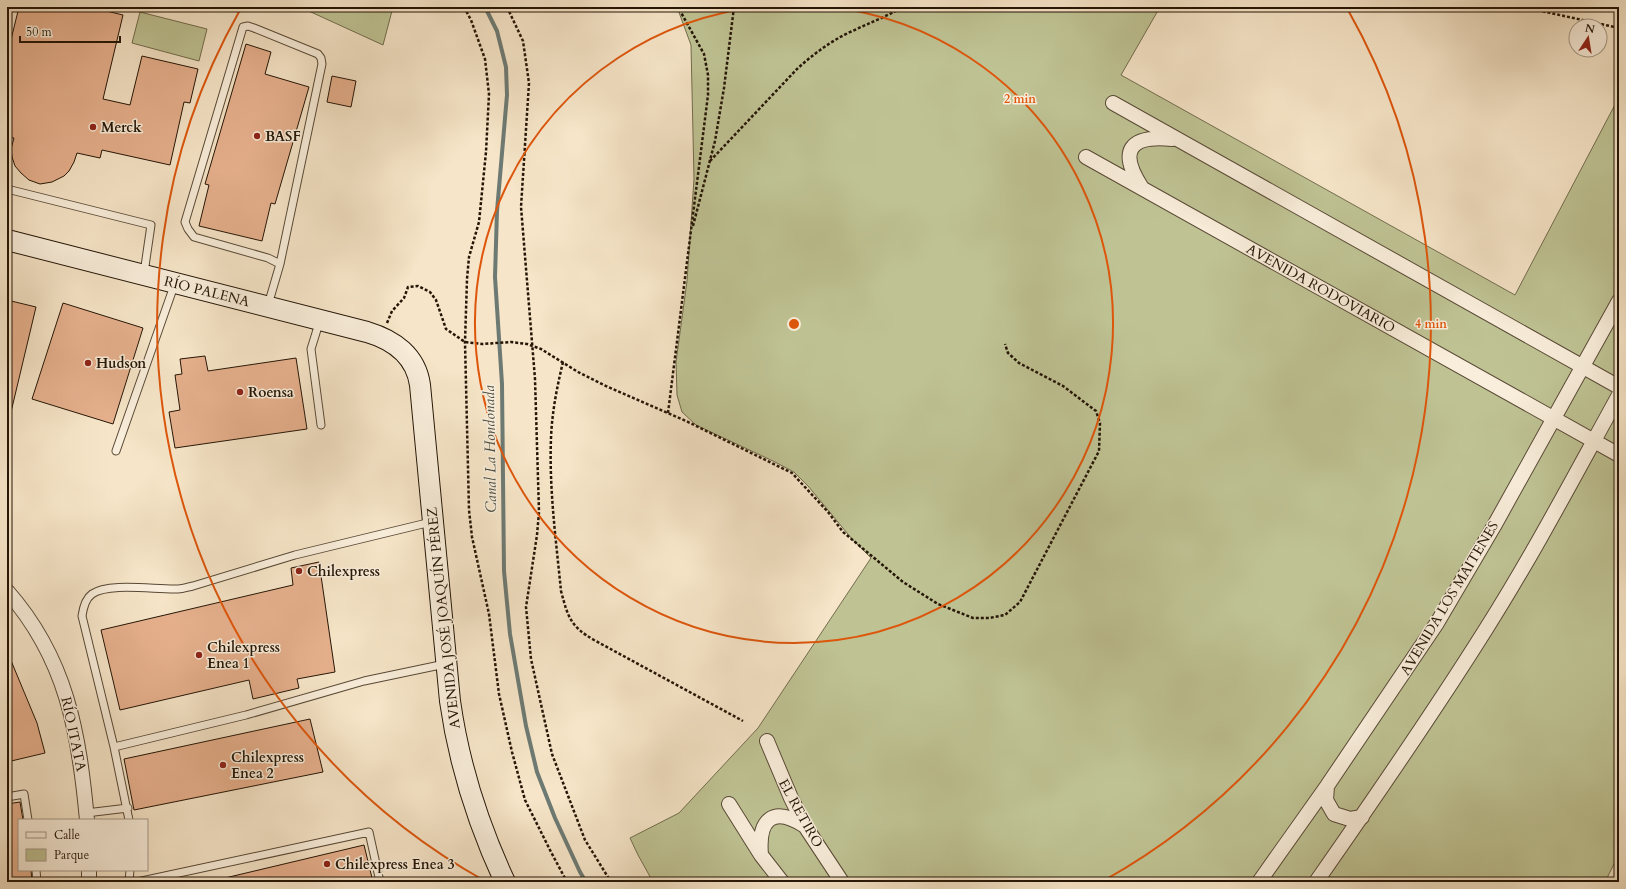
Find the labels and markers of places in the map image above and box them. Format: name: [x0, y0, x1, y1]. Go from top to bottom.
place label: Merck: [101, 118, 142, 137]
marker: Merck: [88, 122, 98, 132]
place label: BASF: [265, 127, 301, 146]
marker: BASF: [252, 131, 262, 141]
centre of rings: [787, 317, 801, 331]
place label: Hudson: [96, 354, 146, 373]
marker: Hudson: [83, 358, 93, 368]
place label: Roensa: [248, 383, 294, 402]
marker: Roensa: [235, 387, 245, 397]
place label: Chilexpress: [307, 562, 380, 581]
marker: Chilexpress: [294, 566, 304, 576]
place label: Chilexpress Enea 1: [207, 638, 280, 673]
marker: Chilexpress Enea 1: [194, 650, 204, 660]
place label: Chilexpress Enea 2: [231, 748, 304, 783]
marker: Chilexpress Enea 2: [218, 760, 228, 770]
place label: Chilexpress Enea 3: [335, 855, 455, 874]
marker: Chilexpress Enea 3: [322, 859, 332, 869]

